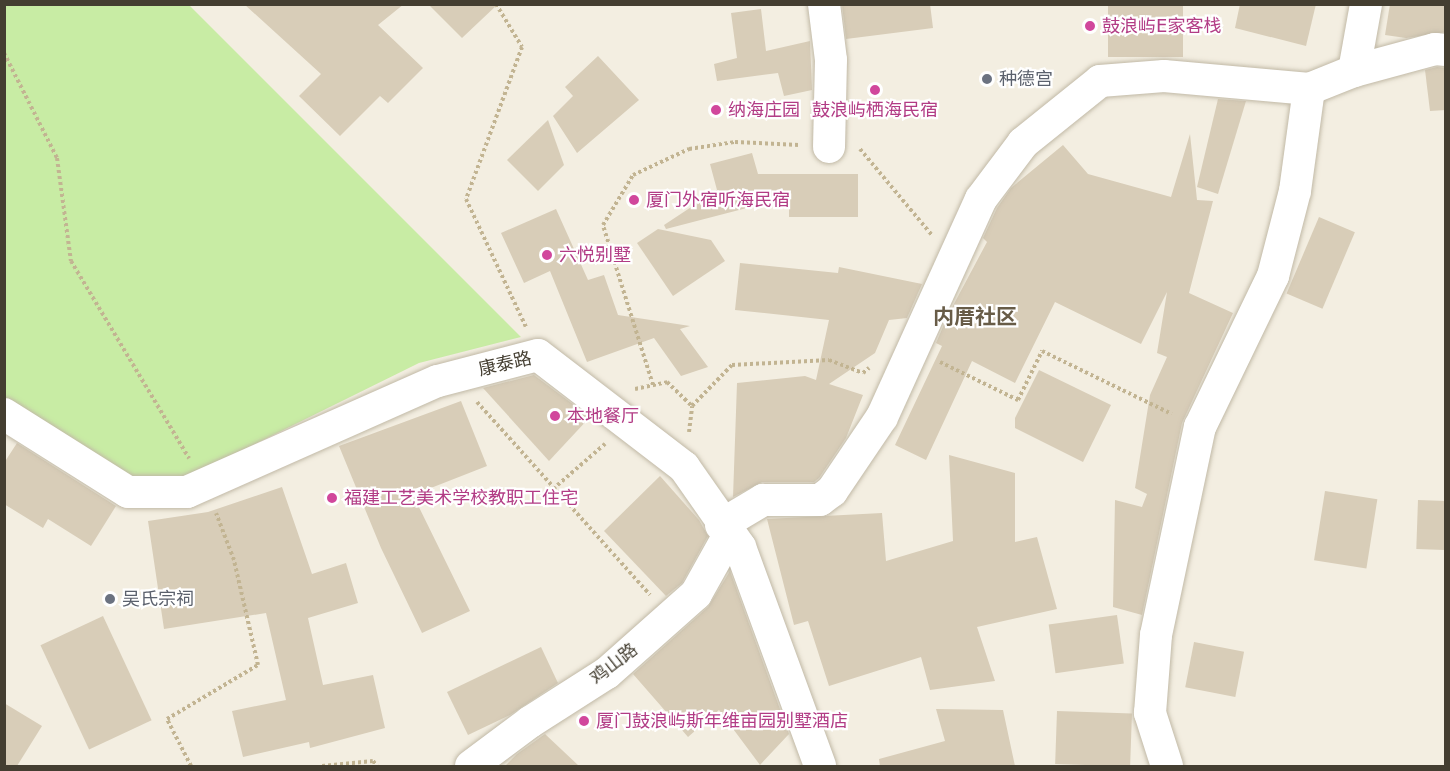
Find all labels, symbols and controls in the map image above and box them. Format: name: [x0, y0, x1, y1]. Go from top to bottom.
place label: 鼓浪屿E家客栈: [1102, 15, 1221, 37]
marker: 鼓浪屿E家客栈: [1083, 19, 1097, 33]
place label: 种德宫: [999, 68, 1053, 90]
marker: 种德宫: [980, 72, 994, 86]
marker: 鼓浪屿栖海民宿: [868, 83, 882, 97]
place label: 纳海庄园: [728, 99, 800, 121]
place label: 鼓浪屿栖海民宿: [812, 99, 938, 121]
marker: 纳海庄园: [709, 103, 723, 117]
place label: 厦门外宿听海民宿: [646, 189, 790, 211]
marker: 厦门外宿听海民宿: [627, 193, 641, 207]
place label: 六悦别墅: [559, 244, 631, 266]
marker: 六悦别墅: [540, 248, 554, 262]
district label: 内厝社区: [933, 304, 1017, 330]
street label: 康泰路: [476, 347, 534, 381]
place label: 本地餐厅: [567, 405, 639, 427]
marker: 本地餐厅: [548, 409, 562, 423]
place label: 福建工艺美术学校教职工住宅: [344, 487, 578, 509]
marker: 福建工艺美术学校教职工住宅: [325, 491, 339, 505]
place label: 吴氏宗祠: [122, 588, 194, 610]
marker: 吴氏宗祠: [103, 592, 117, 606]
street label: 鸡山路: [586, 639, 642, 689]
place label: 厦门鼓浪屿斯年维亩园别墅酒店: [596, 710, 848, 732]
marker: 厦门鼓浪屿斯年维亩园别墅酒店: [577, 714, 591, 728]

